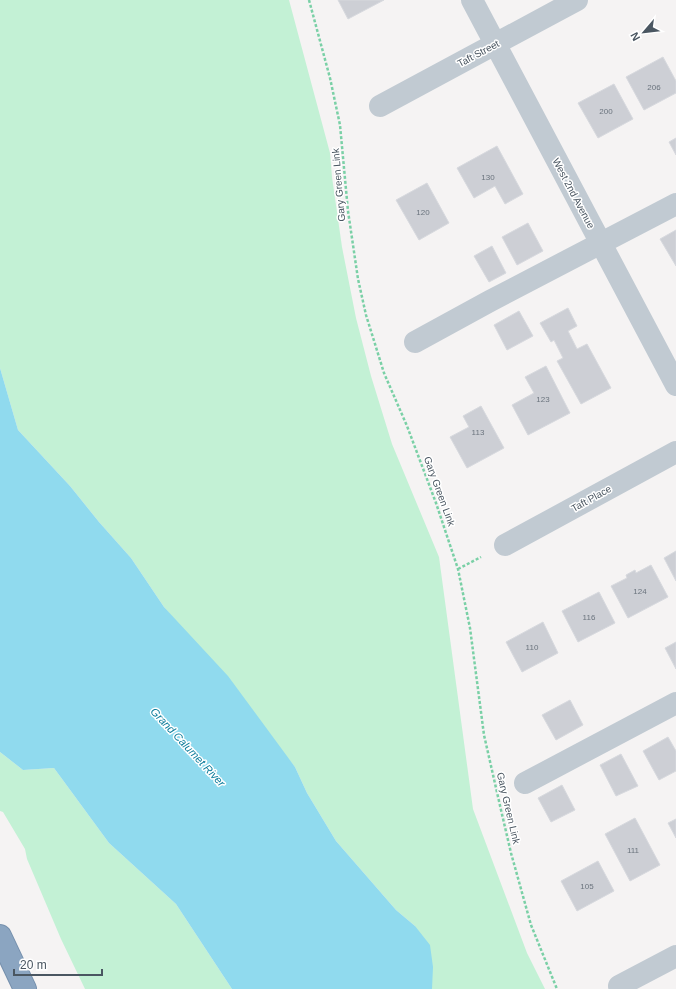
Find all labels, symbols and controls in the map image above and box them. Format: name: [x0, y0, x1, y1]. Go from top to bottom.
north arrow: [624, 12, 664, 52]
text: N: [628, 30, 642, 43]
street label: Taft Street: [456, 38, 501, 69]
house number: 206: [647, 83, 661, 92]
house number: 200: [599, 107, 613, 116]
street label: Gary Green Link: [330, 147, 347, 222]
street label: West 2nd Avenue: [550, 156, 597, 231]
house number: 130: [481, 173, 495, 182]
house number: 120: [416, 208, 430, 217]
house number: 123: [536, 395, 550, 404]
house number: 113: [472, 428, 485, 437]
street label: Gary Green Link: [422, 455, 458, 528]
street label: Taft Place: [569, 483, 613, 514]
house number: 124: [633, 587, 647, 596]
house number: 116: [583, 613, 596, 622]
house number: 110: [526, 643, 539, 652]
water label: Grand Calumet River: [148, 705, 229, 790]
street label: Gary Green Link: [495, 771, 522, 846]
house number: 111: [627, 846, 640, 855]
house number: 105: [580, 882, 594, 891]
scale bar: [14, 951, 102, 977]
text: 20 m: [20, 958, 47, 972]

